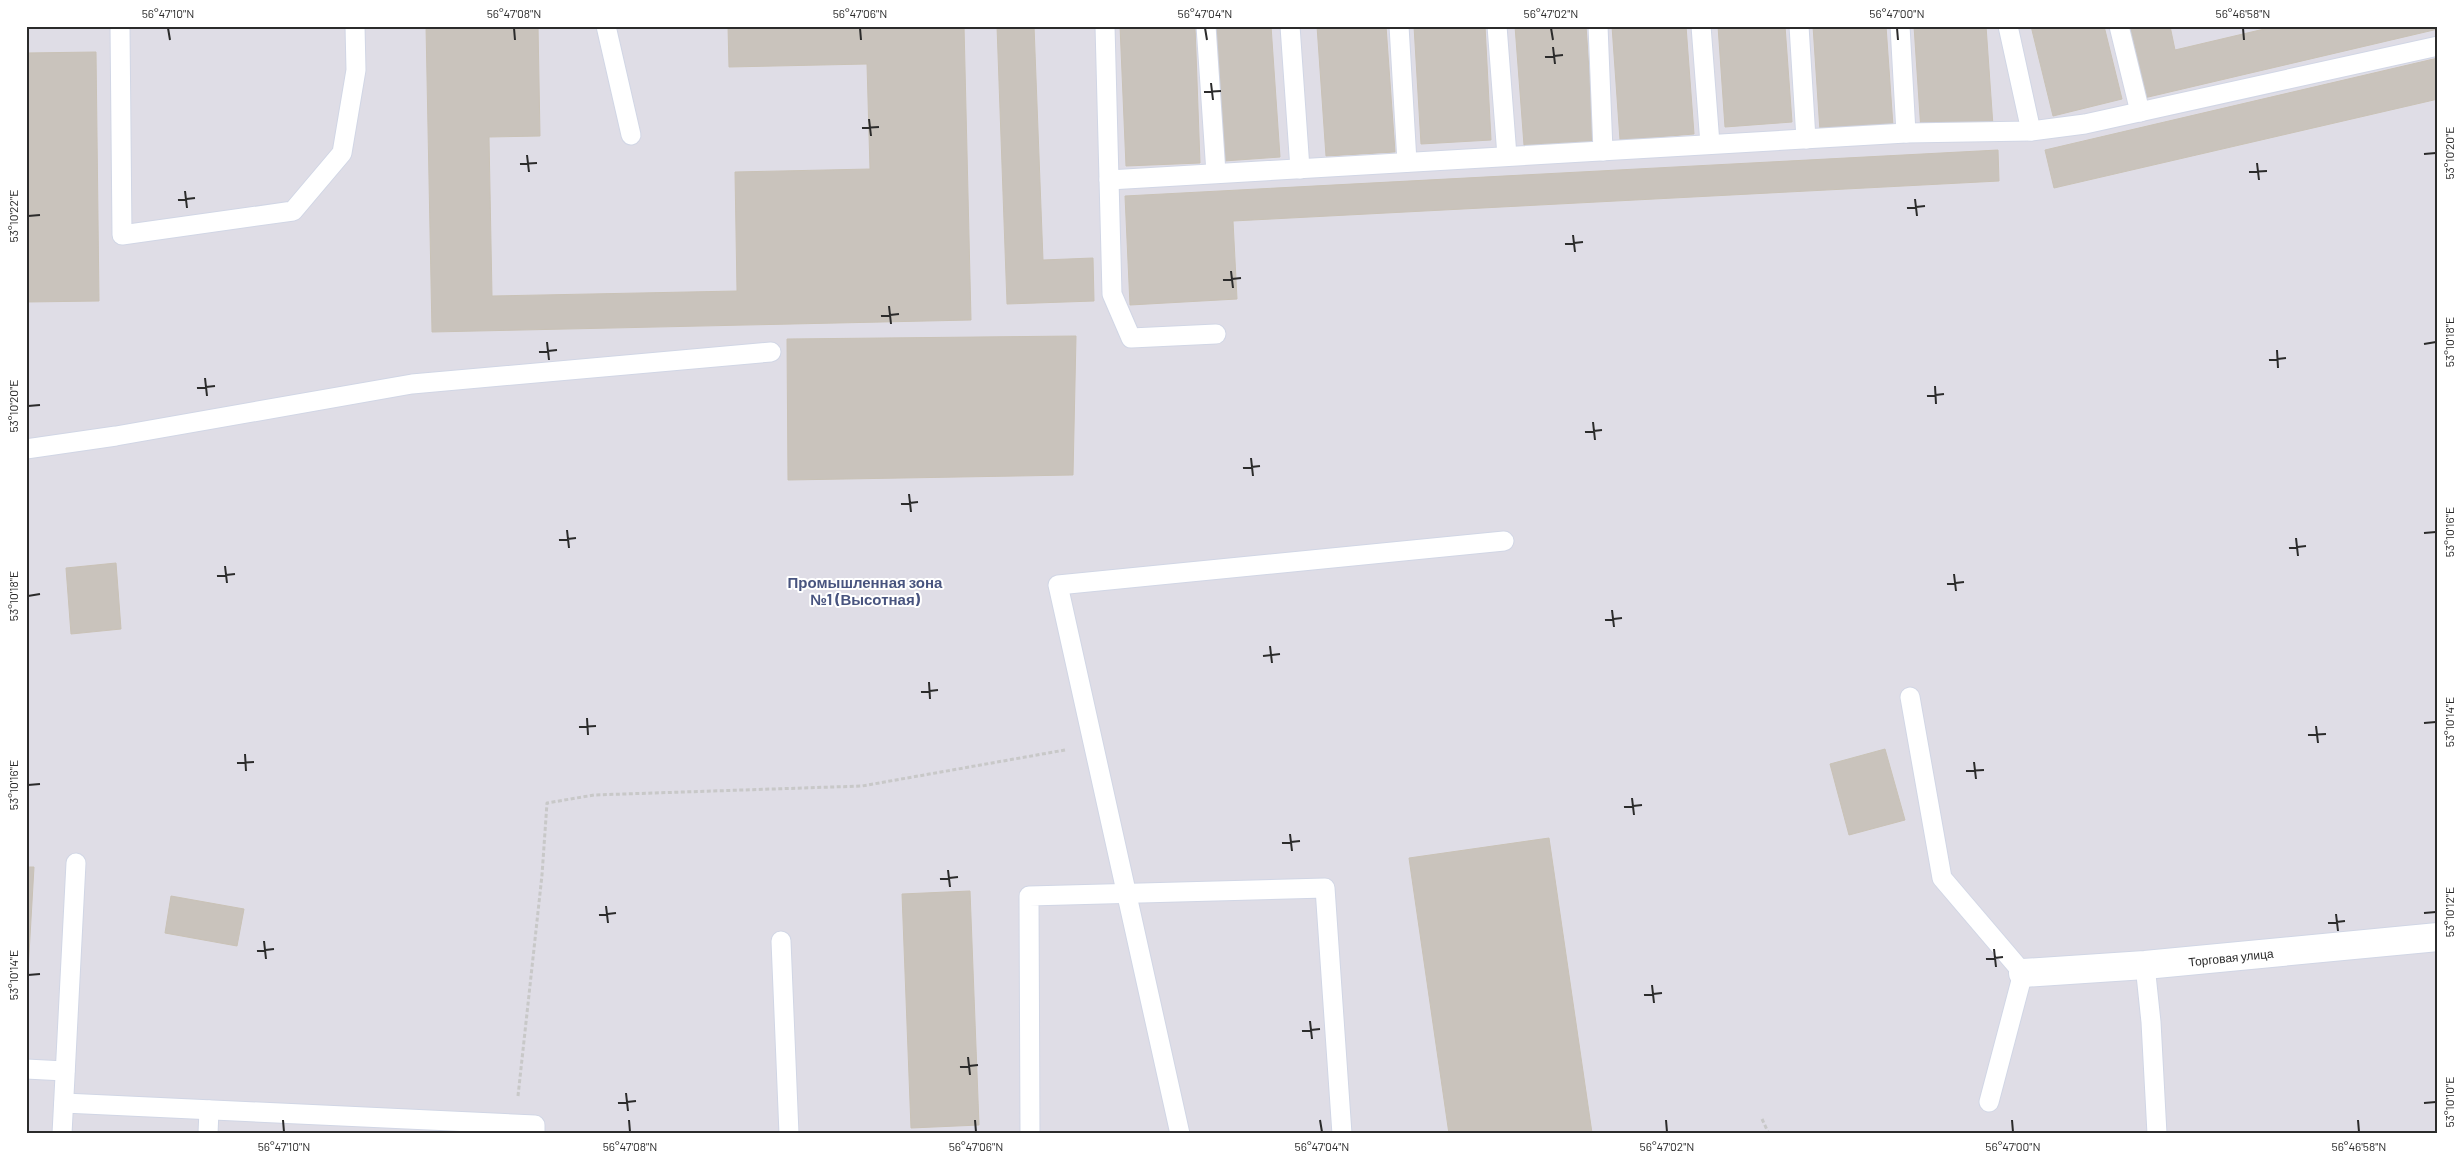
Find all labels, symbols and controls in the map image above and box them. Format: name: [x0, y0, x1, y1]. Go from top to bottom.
text: 56°47'10"N: [142, 6, 194, 20]
text: 56°47'08"N: [487, 6, 541, 20]
text: 56°47'06"N: [833, 6, 887, 20]
text: 56°47'04"N: [1178, 6, 1232, 20]
text: 56°47'02"N: [1524, 6, 1578, 20]
text: 56°47'00"N: [1869, 6, 1925, 20]
text: 56°46'58"N: [2216, 6, 2271, 20]
text: 53°10'20"E: [2442, 126, 2456, 180]
text: 53°10'22"E: [6, 190, 20, 242]
text: 53°10'18"E: [2442, 317, 2456, 367]
text: 53°10'20"E: [6, 379, 20, 433]
text: 53°10'16"E: [2442, 507, 2456, 557]
text: 53°10'18"E: [6, 571, 20, 621]
district label: Промышленная зона №1 (Высотная): [788, 573, 943, 608]
text: 53°10'14"E: [2442, 697, 2456, 747]
text: 53°10'16"E: [6, 760, 20, 810]
text: 53°10'12"E: [2442, 887, 2456, 937]
street label: Торговая улица: [2188, 946, 2275, 969]
text: 53°10'14"E: [6, 950, 20, 1000]
text: 53°10'10"E: [2442, 1077, 2456, 1127]
text: 56°47'10"N: [258, 1139, 310, 1153]
text: 56°47'08"N: [603, 1139, 657, 1153]
text: 56°47'06"N: [949, 1139, 1003, 1153]
text: 56°47'04"N: [1295, 1139, 1349, 1153]
text: 56°47'02"N: [1640, 1139, 1694, 1153]
text: 56°47'00"N: [1985, 1139, 2041, 1153]
text: 56°46'58"N: [2332, 1139, 2387, 1153]

